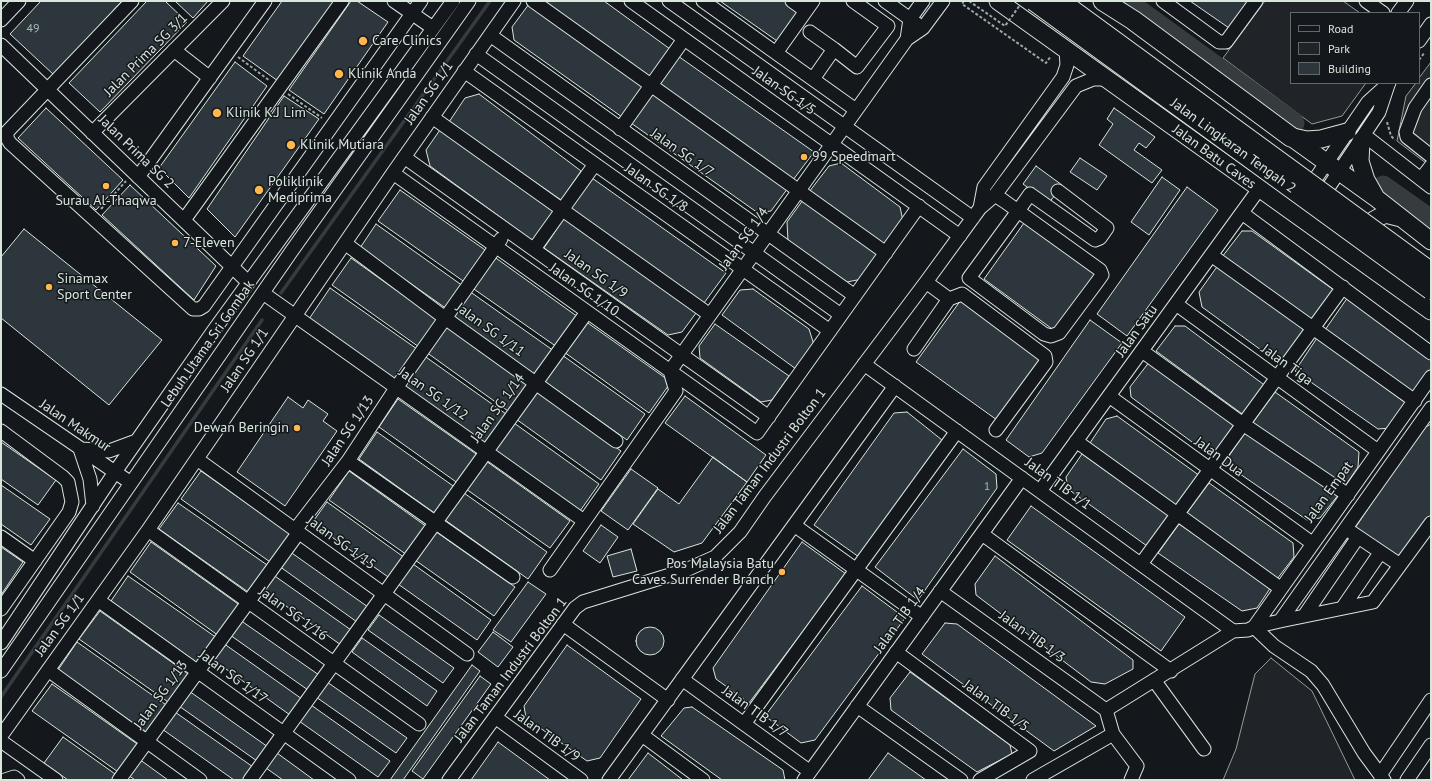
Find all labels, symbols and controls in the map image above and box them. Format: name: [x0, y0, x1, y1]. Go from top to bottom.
street label: Jalan Prima SG 3/1: [101, 10, 191, 100]
legend: [1290, 12, 1420, 84]
text: Road: [1328, 21, 1353, 36]
house number: 49: [26, 22, 40, 36]
place label: Care Clinics: [372, 33, 442, 49]
marker: Care Clinics: [357, 35, 369, 47]
text: Park: [1328, 41, 1350, 56]
street label: Jalan SG 1/1: [401, 58, 457, 128]
text: Building: [1328, 61, 1371, 76]
street label: Jalan SG 1/5: [749, 63, 819, 119]
place label: Klinik Anda: [348, 66, 417, 82]
marker: Klinik Anda: [333, 68, 345, 80]
street label: Jalan Lingkaran Tengah 2: [1167, 95, 1299, 197]
place label: Klinik K.J Lim: [226, 105, 306, 121]
marker: Klinik K.J Lim: [211, 107, 223, 119]
street label: Jalan Prima SG 2: [95, 112, 177, 192]
street label: Jalan Batu Caves: [1169, 121, 1259, 193]
street label: Jalan SG 1/7: [647, 125, 717, 181]
place label: Klinik Mutiara: [300, 137, 384, 153]
marker: Klinik Mutiara: [285, 139, 297, 151]
place label: 99 Speedmart: [812, 149, 896, 165]
marker: 99 Speedmart: [799, 152, 809, 162]
street label: Jalan SG 1/8: [621, 160, 691, 216]
place label: Poliklinik Mediprima: [268, 174, 332, 206]
marker: Surau Al-Thaqwa: [101, 181, 111, 191]
marker: Poliklinik Mediprima: [253, 184, 265, 196]
place label: Surau Al-Thaqwa: [55, 193, 157, 209]
street label: Jalan SG 1/4: [716, 204, 772, 274]
place label: 7-Eleven: [183, 235, 235, 251]
marker: 7-Eleven: [170, 238, 180, 248]
street label: Jalan SG 1/9: [561, 246, 631, 302]
street label: Jalan SG 1/10: [546, 260, 622, 320]
place label: Sinamax Sport Center: [57, 271, 132, 304]
street label: Lebuh Utama Sri Gombak: [158, 277, 258, 411]
marker: Sinamax Sport Center: [44, 282, 54, 292]
street label: Jalan SG 1/11: [452, 299, 528, 361]
street label: Jalan Satu: [1113, 302, 1161, 360]
street label: Jalan SG 1/1: [218, 325, 272, 395]
street label: Jalan Tiga: [1258, 341, 1316, 389]
street label: Jalan SG 1/12: [395, 364, 471, 424]
street label: Jalan SG 1/14: [467, 370, 529, 446]
street label: Jalan Taman Industri Bolton 1: [710, 385, 830, 537]
street label: Jalan SG 1/13: [318, 393, 378, 469]
street label: Jalan Makmur: [36, 396, 114, 456]
place label: Dewan Beringin: [194, 420, 289, 436]
marker: Dewan Beringin: [292, 423, 302, 433]
street label: Jalan Dua: [1191, 433, 1247, 481]
street label: Jalan TIB 1/1: [1022, 454, 1094, 514]
street label: Jalan Empat: [1301, 458, 1357, 526]
house number: 1: [984, 480, 990, 494]
street label: Jalan SG 1/15: [303, 512, 379, 574]
place label: Pos Malaysia Batu Caves Surrender Branch: [632, 556, 774, 588]
marker: Pos Malaysia Batu Caves Surrender Branch: [777, 567, 787, 577]
street label: Jalan SG 1/16: [255, 583, 331, 645]
street label: Jalan TIB 1/4: [870, 584, 930, 656]
street label: Jalan SG 1/1: [32, 590, 88, 660]
street label: Jalan Taman Industri Bolton 1: [451, 594, 571, 746]
street label: Jalan TIB 1/3: [996, 607, 1068, 667]
street label: Jalan SG 1/17: [195, 646, 271, 708]
street label: Jalan SG 1/13: [130, 657, 192, 733]
street label: Jalan TIB 1/5: [960, 676, 1032, 736]
street label: Jalan TIB 1/7: [719, 682, 791, 742]
street label: Jalan TIB 1/9: [511, 706, 583, 766]

